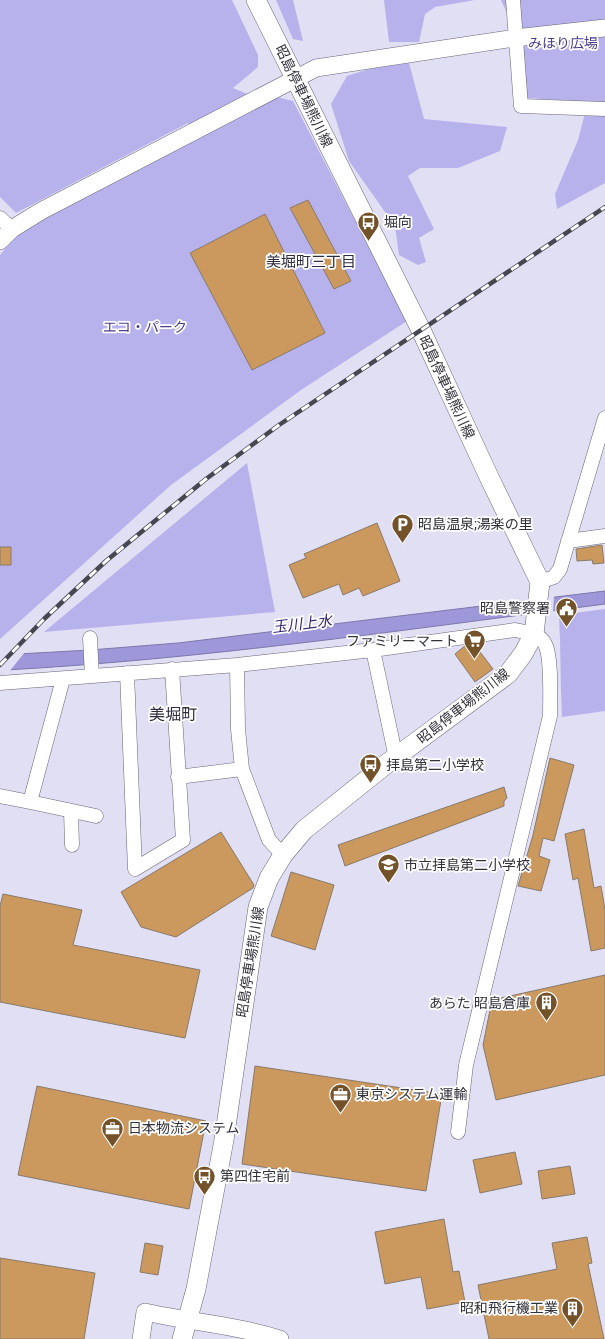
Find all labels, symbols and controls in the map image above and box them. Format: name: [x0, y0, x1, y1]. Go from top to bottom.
park label: みほり広場: [528, 35, 598, 51]
street label: 昭島停車場熊川線: [272, 42, 336, 150]
bus stop icon: 堀向: [356, 209, 382, 242]
place label: 堀向: [384, 214, 412, 230]
district label: 美堀町三丁目: [266, 253, 356, 271]
park label: エコ・パーク: [103, 319, 187, 335]
street label: 昭島停車場熊川線: [416, 333, 478, 441]
parking icon: 昭島温泉;湯楽の里: [389, 511, 415, 544]
place label: 昭島温泉;湯楽の里: [418, 516, 533, 532]
public building icon: 昭島警察署: [553, 595, 579, 628]
place label: 昭島警察署: [480, 600, 550, 616]
water label: 玉川上水: [271, 611, 335, 637]
supermarket icon: ファミリーマート: [461, 628, 487, 661]
place label: ファミリーマート: [346, 633, 458, 649]
street label: 昭島停車場熊川線: [414, 665, 512, 747]
district label: 美堀町: [149, 705, 197, 724]
bus stop icon: 拝島第二小学校: [357, 752, 383, 785]
place label: 拝島第二小学校: [386, 757, 484, 773]
school or university icon: 市立拝島第二小学校: [375, 852, 401, 885]
place label: 市立拝島第二小学校: [404, 857, 530, 873]
street label: 昭島停車場熊川線: [233, 905, 267, 1019]
building icon: あらた 昭島倉庫: [533, 990, 559, 1023]
place label: あらた 昭島倉庫: [429, 995, 530, 1011]
office icon: 東京システム運輸: [327, 1081, 353, 1114]
place label: 東京システム運輸: [356, 1086, 468, 1102]
office icon: 日本物流システム: [99, 1115, 125, 1148]
place label: 日本物流システム: [128, 1120, 240, 1136]
bus stop icon: 第四住宅前: [192, 1163, 218, 1196]
place label: 第四住宅前: [220, 1168, 290, 1184]
building icon: 昭和飛行機工業: [560, 1295, 586, 1328]
place label: 昭和飛行機工業: [460, 1300, 558, 1316]

